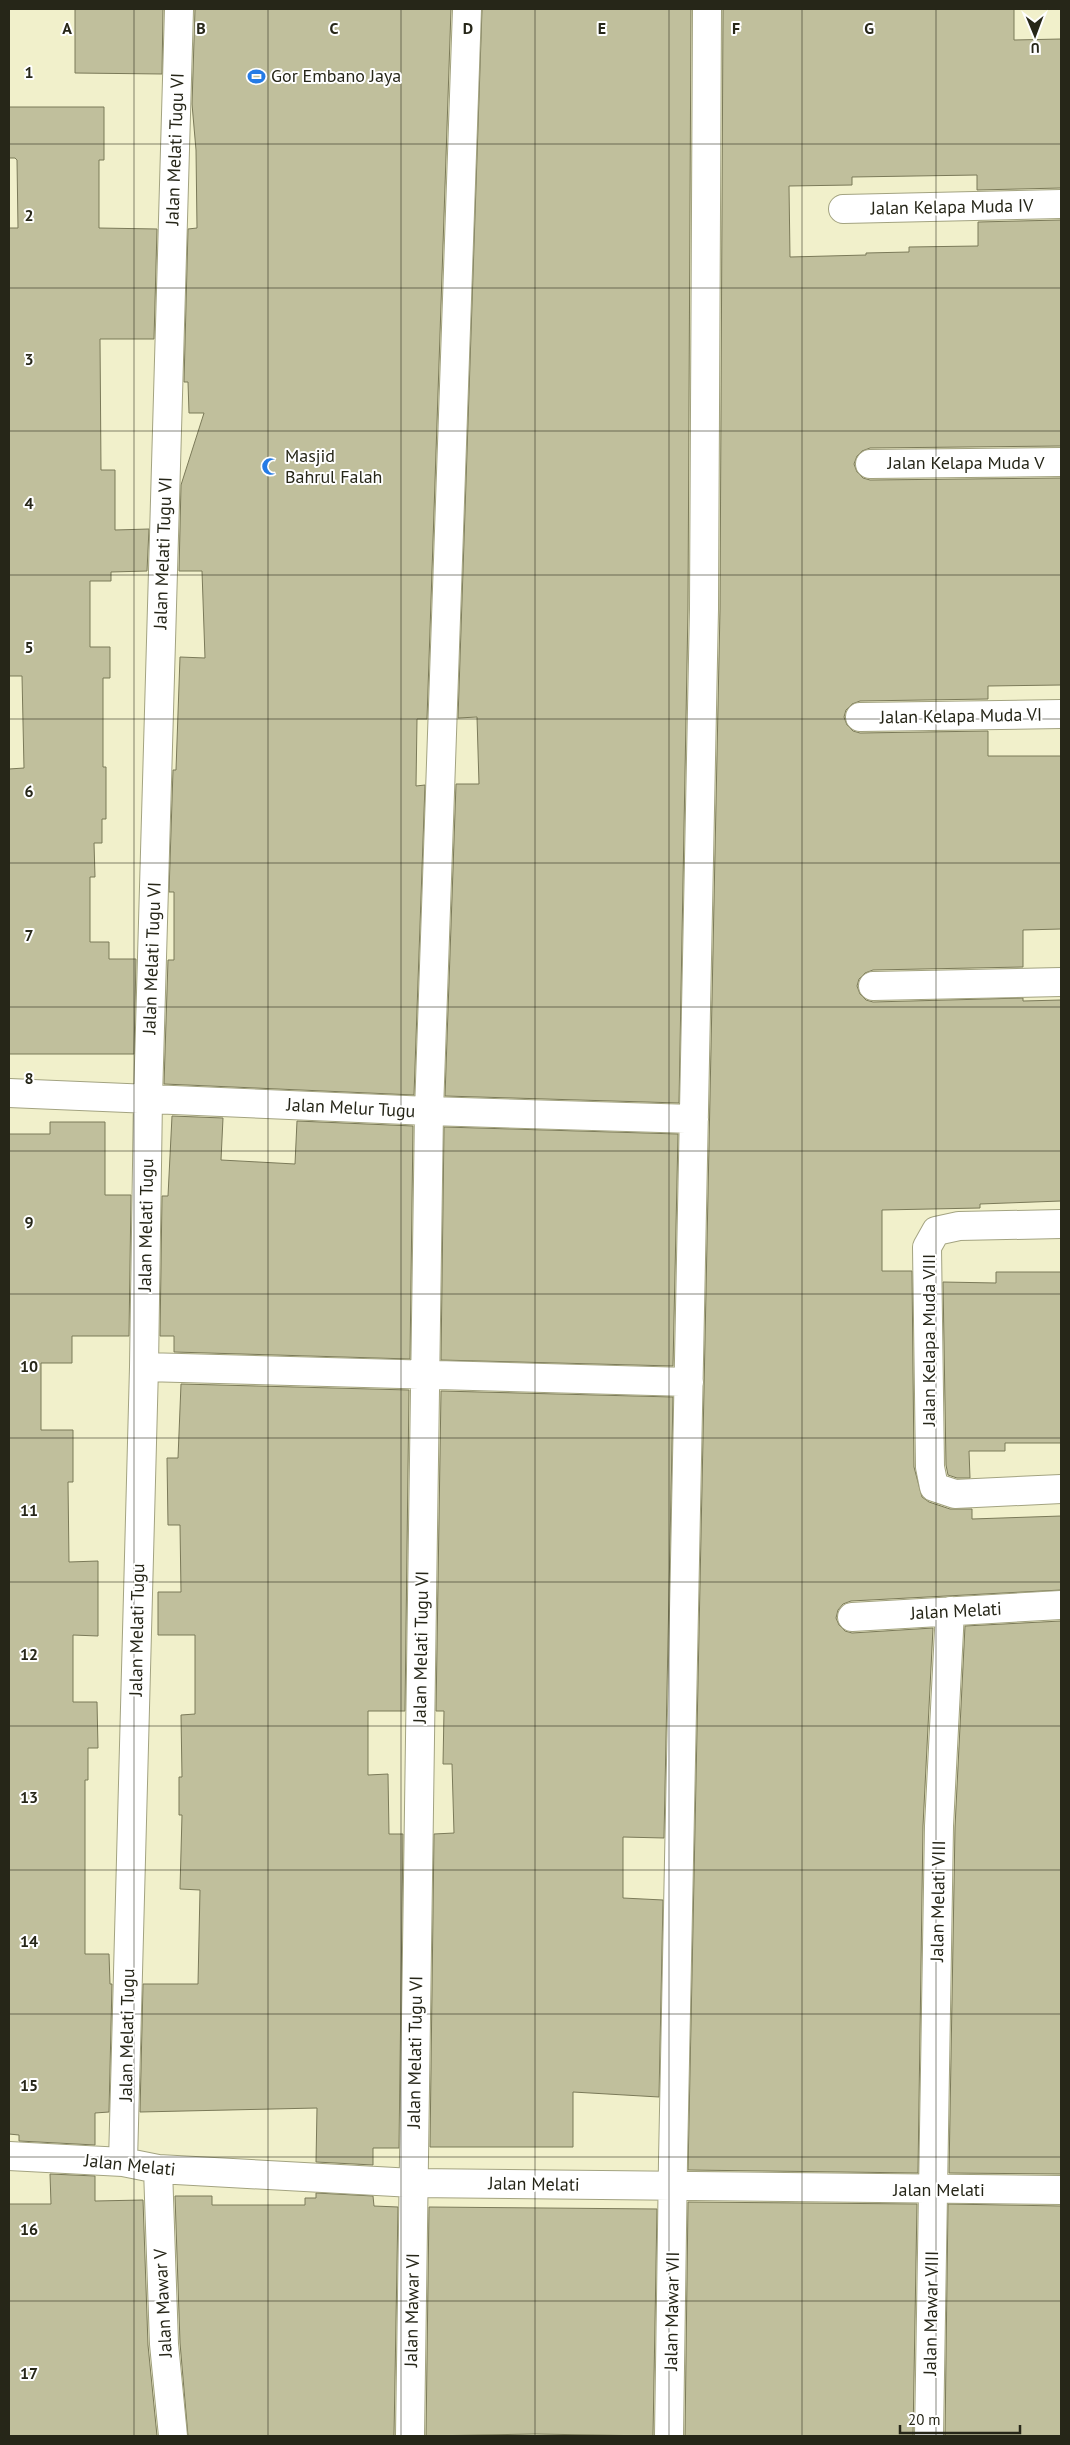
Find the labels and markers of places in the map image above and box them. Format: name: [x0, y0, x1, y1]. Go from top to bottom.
place label: Gor Embano Jaya: [271, 64, 401, 87]
sports icon: Gor Embano Jaya: [247, 66, 267, 86]
place label: Masjid Bahrul Falah: [285, 444, 382, 488]
mosque icon: Masjid Bahrul Falah: [261, 456, 281, 476]

